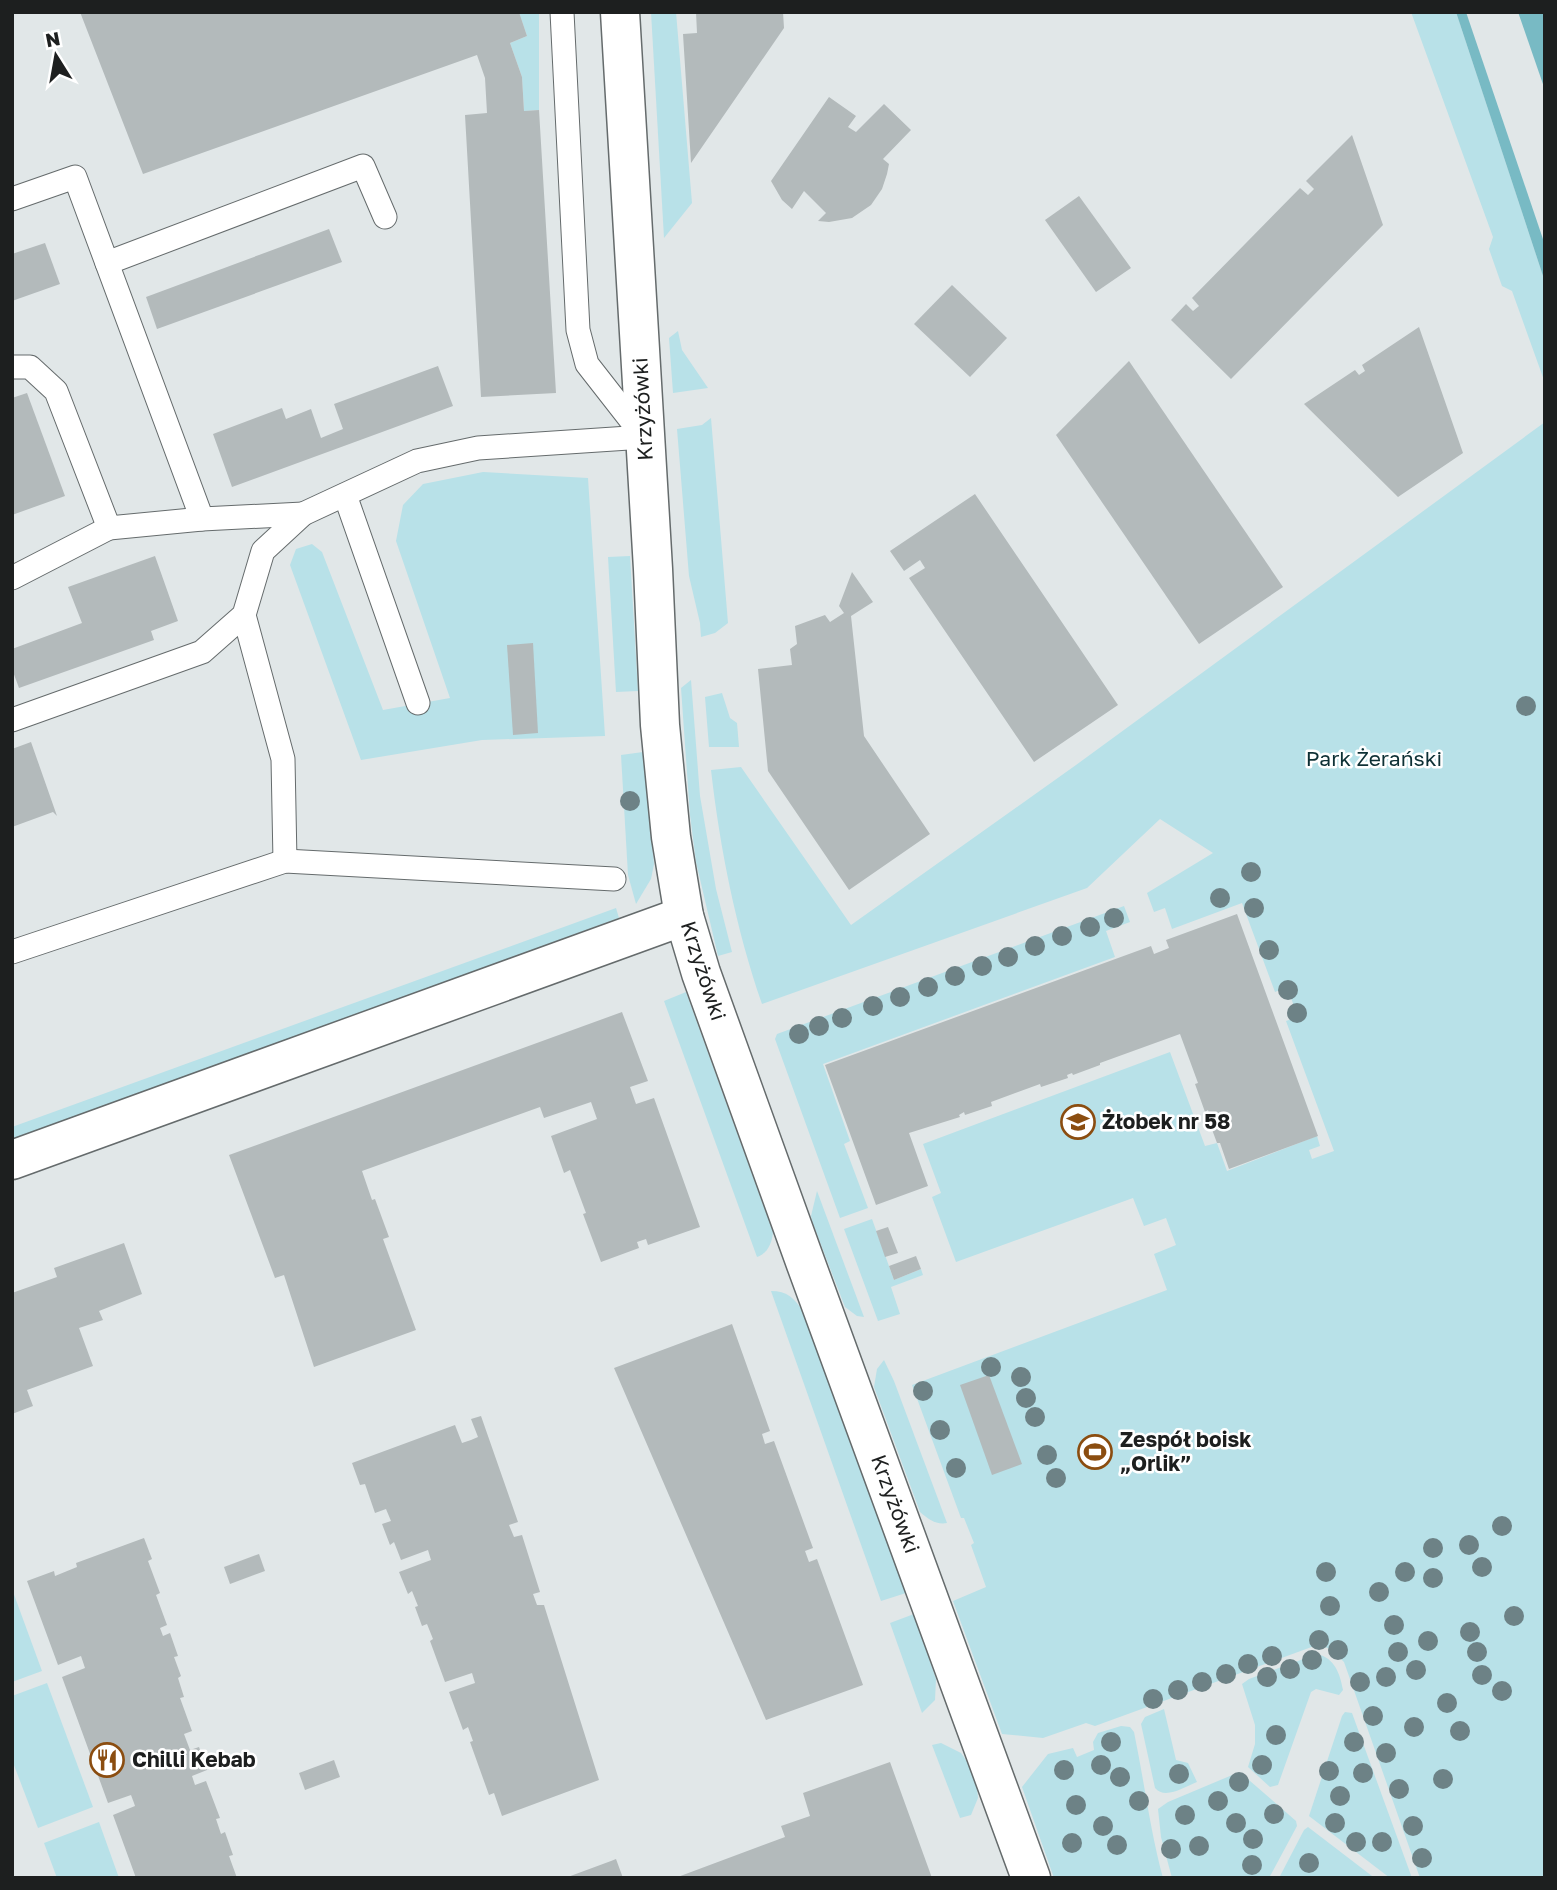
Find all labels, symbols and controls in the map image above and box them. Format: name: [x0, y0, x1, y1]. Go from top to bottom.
north arrow: [21, 21, 91, 91]
text: N: [43, 26, 62, 51]
street label: Krzyżówki: [626, 357, 658, 461]
park label: Park Żerański: [1306, 745, 1442, 771]
street label: Krzyżówki: [676, 918, 732, 1024]
school or university icon: Żłobek nr 58: [1059, 1103, 1097, 1141]
place label: Żłobek nr 58: [1102, 1108, 1231, 1134]
place label: Zespół boisk „Orlik”: [1120, 1426, 1251, 1476]
sports icon: Zespół boisk „Orlik”: [1076, 1433, 1114, 1471]
street label: Krzyżówki: [866, 1451, 926, 1557]
restaurant icon: Chilli Kebab: [88, 1741, 126, 1779]
place label: Chilli Kebab: [132, 1746, 256, 1772]

